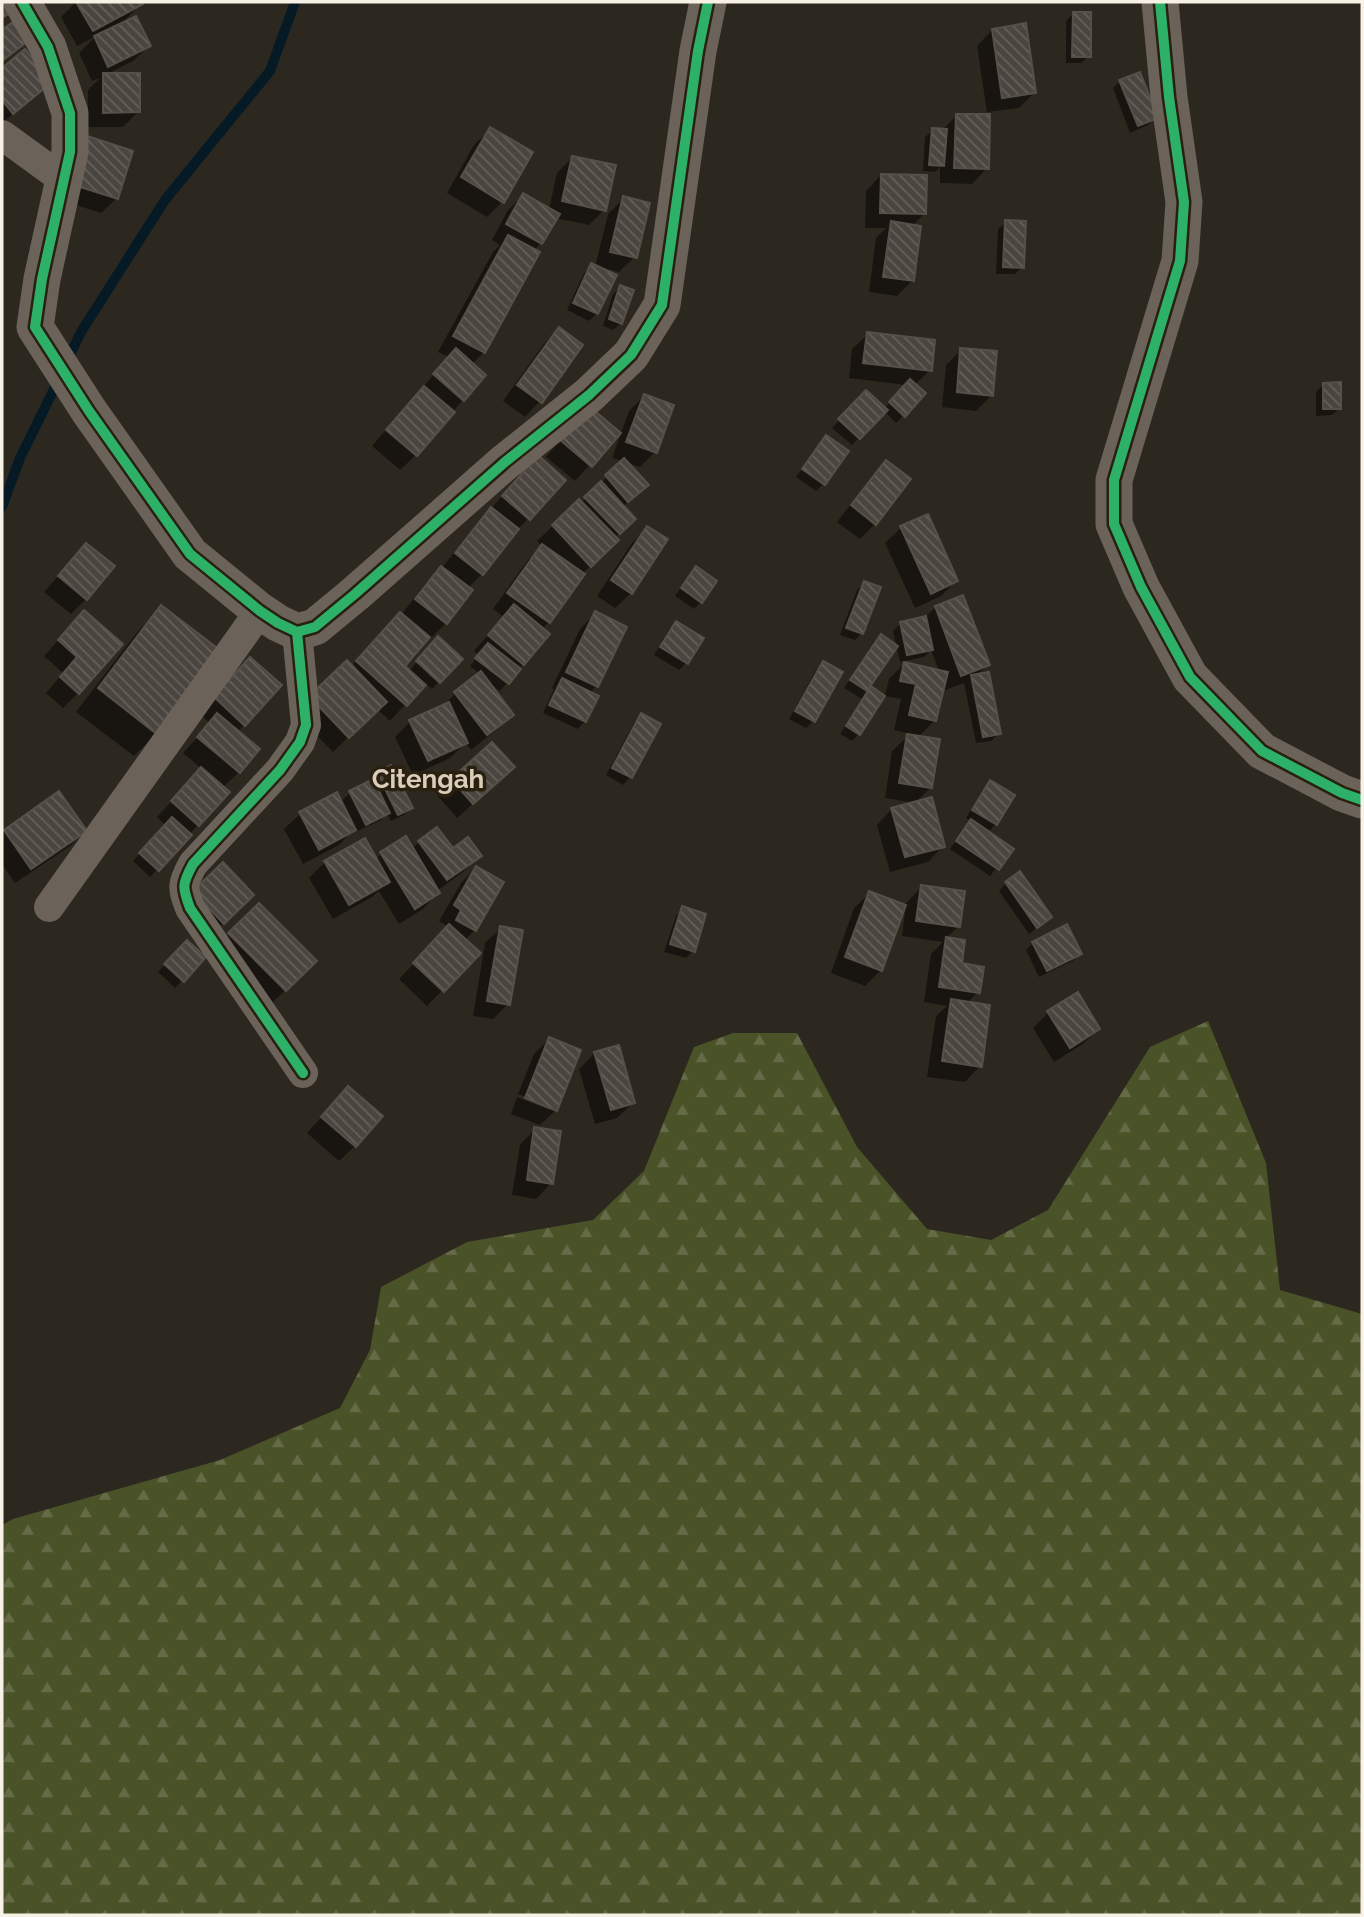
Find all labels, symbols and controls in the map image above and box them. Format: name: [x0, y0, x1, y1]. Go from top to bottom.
district label: Citengah: [372, 764, 484, 794]

